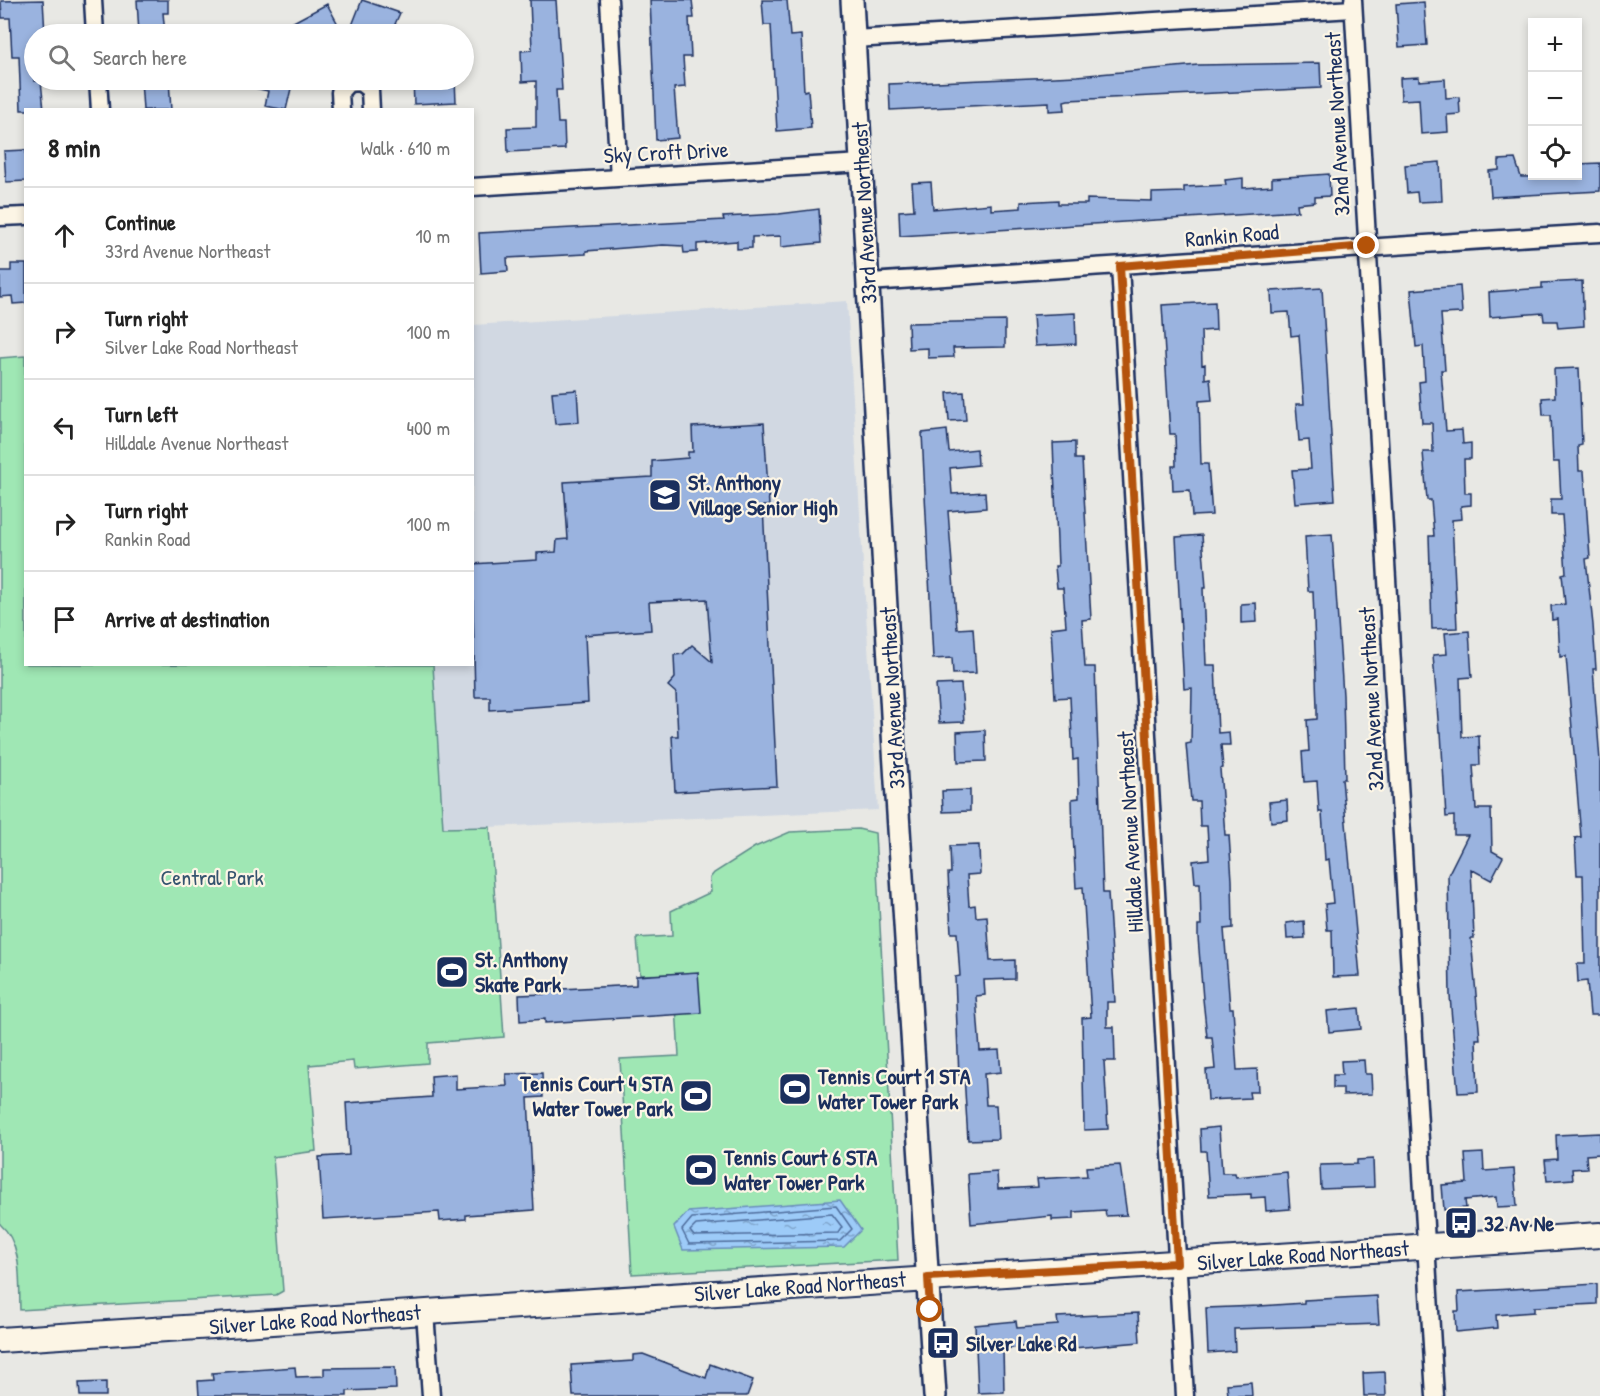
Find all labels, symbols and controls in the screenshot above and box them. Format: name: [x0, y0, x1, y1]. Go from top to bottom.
map controls: [1528, 18, 1582, 180]
button: +: [1528, 18, 1582, 72]
search box: [24, 24, 474, 90]
street label: 32nd Avenue Northeast: [1317, 31, 1357, 217]
icon: search: [45, 41, 78, 74]
text: Search here: [93, 42, 187, 72]
button: −: [1528, 72, 1582, 126]
street label: 33rd Avenue Northeast: [844, 121, 884, 305]
button: locate: [1528, 126, 1582, 180]
text: 8 min: [48, 130, 101, 165]
text: Walk · 610 m: [361, 134, 450, 161]
street label: Sky Croft Drive: [603, 134, 729, 170]
text: Continue: [105, 207, 176, 237]
street label: Rankin Road: [1184, 216, 1280, 254]
icon: ahead: [48, 219, 81, 252]
text: 10 m: [416, 222, 450, 249]
route end: [1353, 232, 1379, 258]
text: 33rd Avenue Northeast: [105, 237, 270, 264]
text: Turn right: [105, 303, 188, 333]
icon: right: [48, 315, 81, 348]
text: 100 m: [407, 318, 450, 345]
text: Silver Lake Road Northeast: [105, 333, 298, 360]
text: Turn left: [105, 399, 178, 429]
icon: left: [48, 411, 81, 444]
text: 400 m: [406, 414, 450, 441]
text: Hilldale Avenue Northeast: [105, 429, 288, 456]
place label: St. Anthony Village Senior High: [688, 467, 838, 523]
school or university icon: St. Anthony Village Senior High: [647, 477, 683, 513]
text: Turn right: [105, 495, 188, 525]
icon: right: [48, 507, 81, 540]
text: 100 m: [407, 510, 450, 537]
text: Rankin Road: [105, 525, 190, 552]
icon: arrive: [48, 603, 81, 636]
text: Arrive at destination: [105, 604, 270, 634]
street label: 33rd Avenue Northeast: [872, 606, 912, 790]
street label: 32nd Avenue Northeast: [1351, 606, 1391, 792]
street label: Hilldale Avenue Northeast: [1110, 730, 1150, 933]
park label: Central Park: [160, 862, 264, 892]
place label: St. Anthony Skate Park: [475, 944, 569, 999]
sports icon: St. Anthony Skate Park: [434, 954, 470, 990]
place label: Tennis Court 1 STA Water Tower Park: [817, 1061, 971, 1116]
place label: Tennis Court 4 STA Water Tower Park: [519, 1068, 674, 1123]
sports icon: Tennis Court 1 STA Water Tower Park: [777, 1071, 813, 1107]
sports icon: Tennis Court 4 STA Water Tower Park: [678, 1078, 714, 1114]
place label: Tennis Court 6 STA Water Tower Park: [723, 1142, 877, 1197]
sports icon: Tennis Court 6 STA Water Tower Park: [683, 1152, 719, 1188]
bus stop icon: 32 Av Ne: [1443, 1205, 1479, 1241]
place label: 32 Av Ne: [1484, 1208, 1555, 1238]
street label: Silver Lake Road Northeast: [1196, 1233, 1410, 1277]
street label: Silver Lake Road Northeast: [693, 1264, 907, 1308]
route start: [916, 1296, 942, 1322]
street label: Silver Lake Road Northeast: [208, 1297, 422, 1341]
bus stop icon: Silver Lake Rd: [925, 1325, 961, 1361]
place label: Silver Lake Rd: [966, 1328, 1077, 1358]

